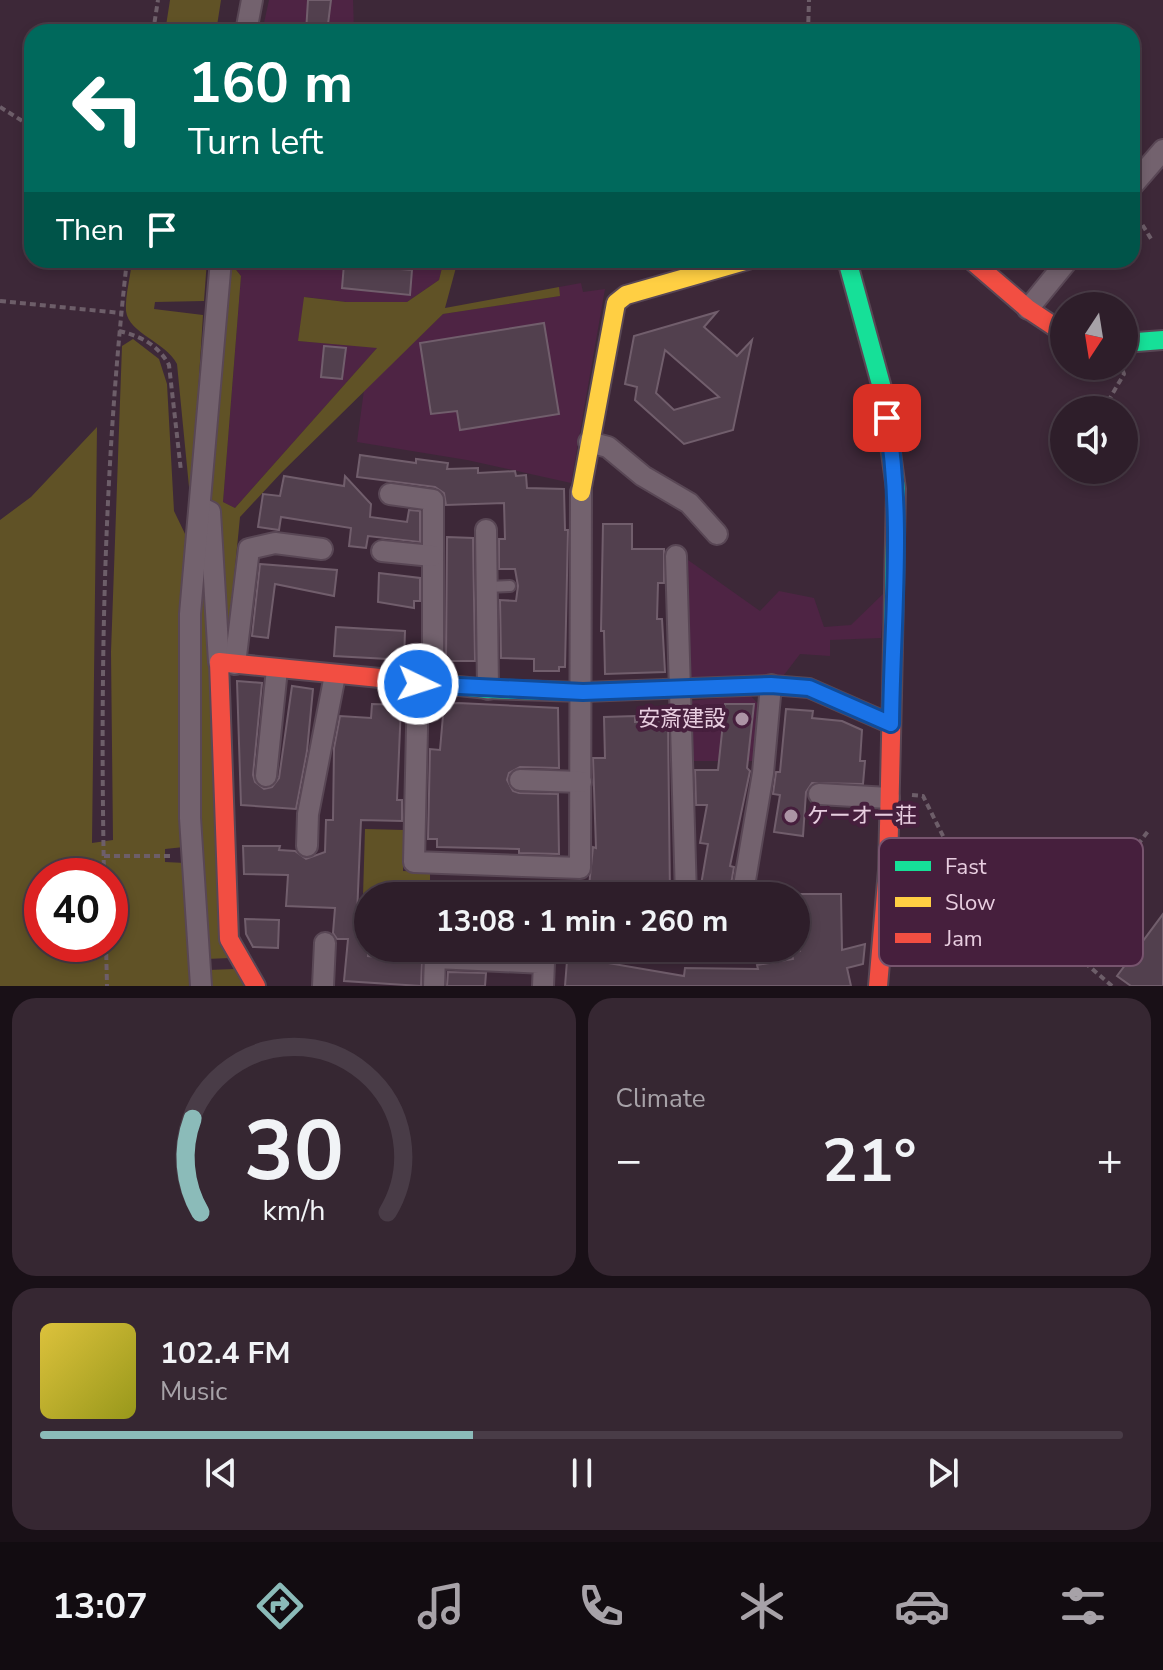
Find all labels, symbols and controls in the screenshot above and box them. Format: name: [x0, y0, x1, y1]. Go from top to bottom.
text: 160 m: [188, 45, 353, 122]
icon: left: [56, 56, 160, 160]
text: Turn left: [188, 118, 323, 167]
icon: arrive: [140, 208, 184, 252]
text: Then: [56, 210, 124, 251]
north arrow: [1050, 292, 1138, 380]
map controls: [1050, 292, 1138, 484]
pin: [853, 384, 921, 452]
icon: arrive: [865, 396, 909, 440]
button: sound: [1050, 396, 1138, 484]
position arrow: [376, 642, 460, 726]
place label: 安斎建設: [638, 704, 726, 734]
marker: 安斎建設: [733, 710, 751, 728]
place label: ケーオー荘: [807, 801, 917, 831]
marker: ケーオー荘: [782, 807, 800, 825]
legend: [879, 838, 1143, 966]
text: Fast: [945, 852, 987, 882]
speed limit sign: 40: [24, 858, 128, 962]
text: Slow: [945, 888, 996, 918]
text: 13:08 · 1 min · 260 m: [436, 901, 728, 942]
text: Jam: [944, 924, 983, 954]
text: Climate: [616, 1081, 706, 1116]
text: 30: [244, 1095, 344, 1208]
text: 21°: [822, 1120, 917, 1202]
text: −: [616, 1131, 642, 1191]
text: +: [1097, 1131, 1123, 1191]
text: km/h: [262, 1191, 325, 1230]
text: 102.4 FM: [160, 1333, 290, 1374]
text: Music: [160, 1374, 227, 1409]
icon: previous: [199, 1451, 243, 1495]
icon: pause: [560, 1451, 604, 1495]
icon: next: [921, 1451, 965, 1495]
icon: directions: [252, 1578, 308, 1634]
icon: music: [413, 1578, 469, 1634]
icon: phone: [573, 1578, 629, 1634]
icon: climate: [734, 1578, 790, 1634]
icon: car: [894, 1578, 950, 1634]
icon: filters: [1055, 1578, 1111, 1634]
text: 13:07: [52, 1582, 148, 1631]

